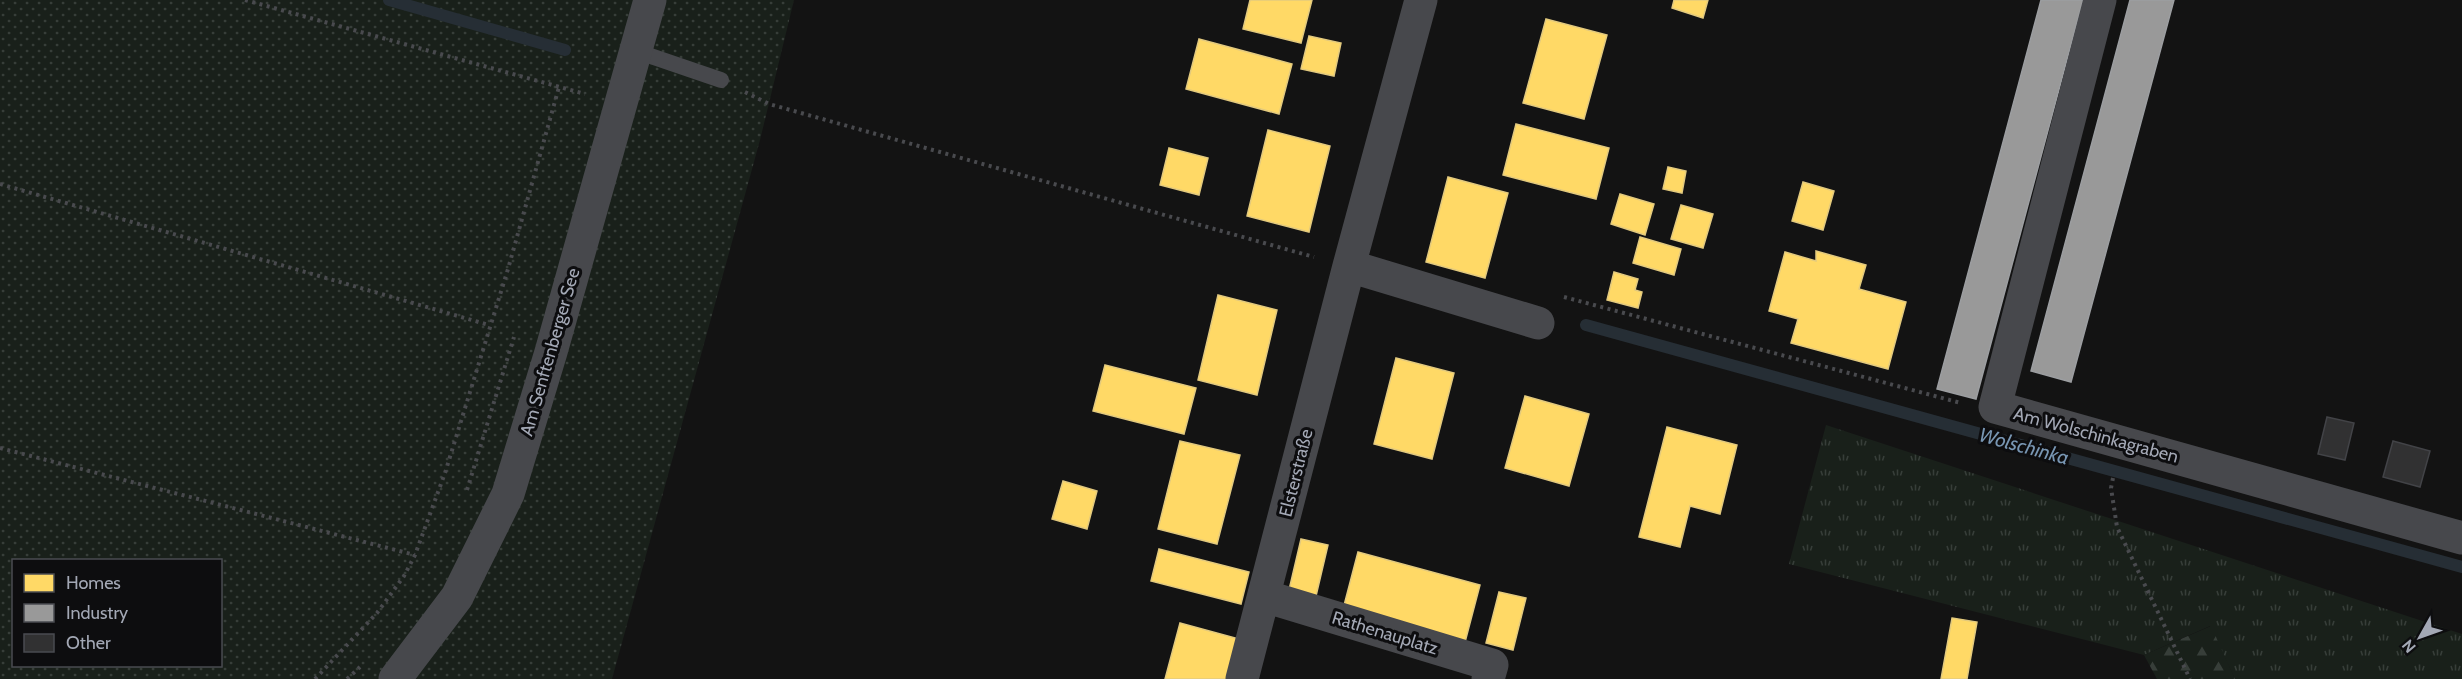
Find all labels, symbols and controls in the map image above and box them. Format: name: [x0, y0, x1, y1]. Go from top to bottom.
street label: Am Senftenberger See: [516, 266, 584, 438]
street label: Am Wolschinkagraben: [2011, 403, 2181, 467]
water label: Wolschinka: [1976, 422, 2072, 470]
street label: Elsterstraße: [1274, 427, 1318, 519]
legend: [12, 559, 222, 667]
text: Homes: [66, 572, 121, 594]
text: Industry: [66, 602, 128, 624]
street label: Rathenauplatz: [1329, 606, 1441, 660]
north arrow: [2390, 607, 2450, 667]
text: Other: [66, 632, 111, 654]
text: N: [2398, 636, 2420, 657]

